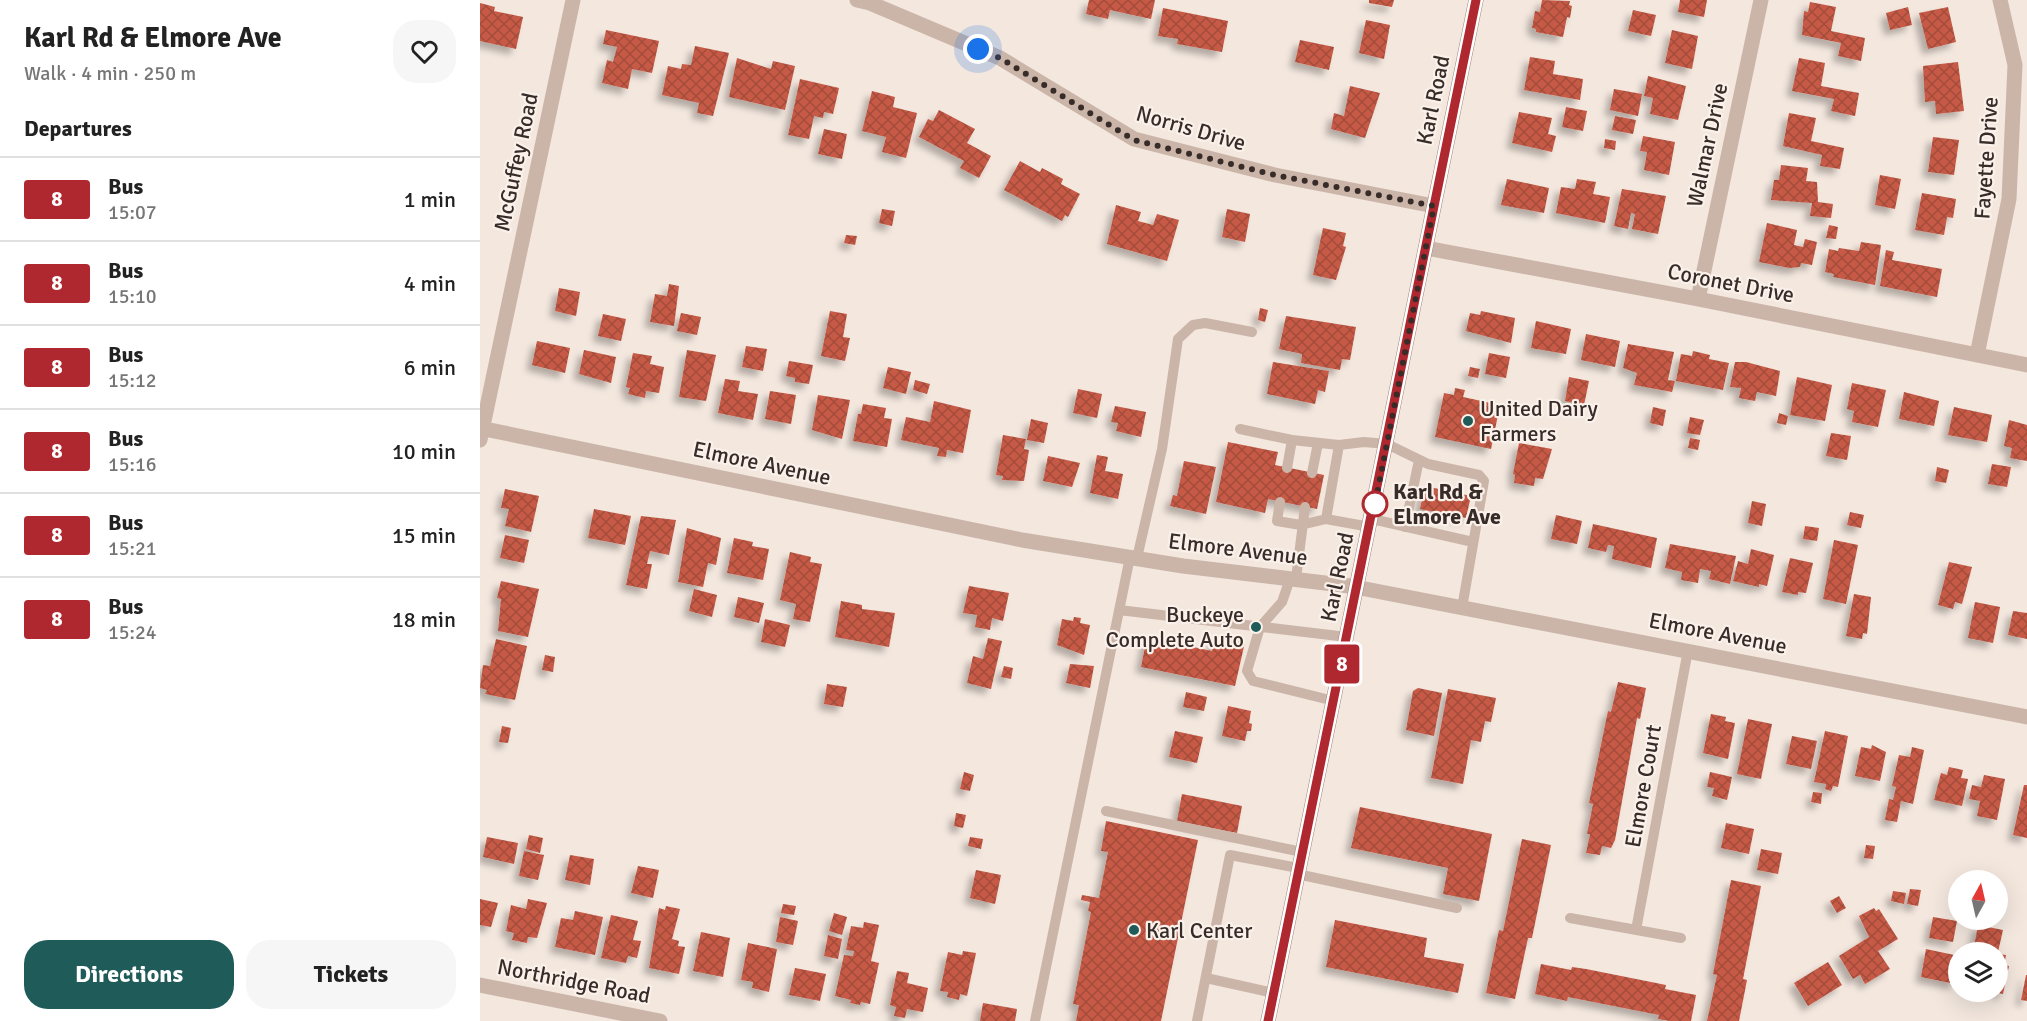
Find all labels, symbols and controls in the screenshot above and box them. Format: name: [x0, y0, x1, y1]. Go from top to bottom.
button: heart: [393, 20, 456, 83]
text: Karl Rd & Elmore Ave: [24, 21, 282, 55]
your location: [963, 34, 993, 64]
street label: Karl Road: [1410, 53, 1456, 147]
text: Walk · 4 min · 250 m: [24, 61, 196, 86]
street label: Walmar Drive: [1681, 80, 1733, 210]
street label: McGuffey Road: [488, 90, 544, 234]
street label: Fayette Drive: [1968, 96, 2004, 220]
street label: Norris Drive: [1133, 100, 1249, 156]
text: Departures: [24, 115, 132, 142]
text: Bus: [108, 173, 143, 200]
text: 8: [51, 186, 63, 212]
text: 1 min: [404, 186, 456, 213]
text: 15:07: [108, 200, 157, 225]
text: Bus: [108, 257, 143, 284]
street label: Coronet Drive: [1665, 257, 1797, 309]
text: 8: [51, 270, 63, 296]
text: 4 min: [404, 270, 456, 297]
text: 15:10: [108, 284, 157, 309]
text: Bus: [108, 341, 143, 368]
text: 8: [51, 354, 63, 380]
text: 6 min: [404, 354, 456, 381]
text: 15:12: [108, 368, 157, 393]
place label: United Dairy Farmers: [1480, 395, 1598, 447]
marker: United Dairy Farmers: [1461, 414, 1475, 428]
text: Bus: [108, 425, 143, 452]
street label: Elmore Avenue: [691, 435, 833, 491]
text: 8: [51, 438, 63, 464]
text: 10 min: [392, 438, 456, 465]
text: 15:16: [108, 452, 157, 477]
place label: Karl Rd & Elmore Ave: [1393, 478, 1501, 530]
marker: Karl Rd & Elmore Ave: [1362, 491, 1388, 517]
text: Bus: [108, 509, 143, 536]
text: 8: [51, 522, 63, 548]
text: 15 min: [392, 522, 456, 549]
street label: Elmore Avenue: [1167, 527, 1309, 571]
street label: Karl Road: [1314, 530, 1360, 624]
text: 15:21: [108, 536, 157, 561]
text: Bus: [108, 593, 143, 620]
place label: Buckeye Complete Auto: [1105, 601, 1244, 653]
text: 8: [51, 606, 63, 632]
text: 18 min: [392, 606, 456, 633]
street label: Elmore Avenue: [1647, 606, 1789, 660]
text: 15:24: [108, 620, 157, 645]
marker: Buckeye Complete Auto: [1249, 620, 1263, 634]
line badge: 8: [1322, 644, 1362, 684]
text: 8: [1336, 651, 1348, 677]
street label: Elmore Court: [1619, 722, 1667, 850]
north arrow: [1948, 870, 2008, 930]
map controls: [1948, 870, 2008, 1002]
place label: Karl Center: [1146, 917, 1252, 944]
marker: Karl Center: [1127, 923, 1141, 937]
button: Directions: [24, 940, 234, 1009]
button: Tickets: [246, 940, 456, 1009]
button: layers: [1948, 942, 2008, 1002]
street label: Northridge Road: [495, 953, 653, 1009]

